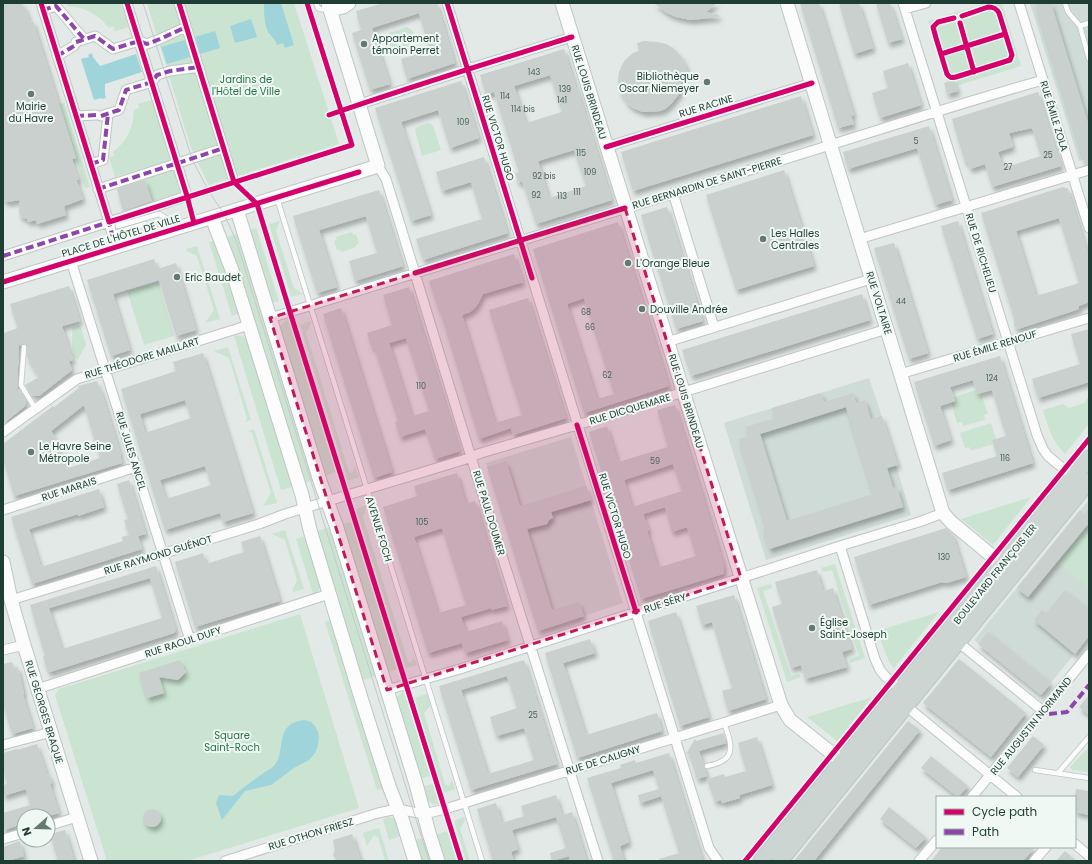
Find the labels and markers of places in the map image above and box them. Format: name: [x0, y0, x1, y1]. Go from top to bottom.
place label: Appartement témoin Perret: [372, 31, 440, 58]
marker: Appartement témoin Perret: [359, 39, 369, 49]
place label: Bibliothèque Oscar Niemeyer: [619, 69, 699, 96]
marker: Bibliothèque Oscar Niemeyer: [702, 77, 712, 87]
marker: Mairie du Havre: [26, 89, 36, 99]
place label: Mairie du Havre: [8, 99, 54, 126]
place label: Les Halles Centrales: [771, 226, 819, 253]
marker: Les Halles Centrales: [758, 234, 768, 244]
place label: L'Orange Bleue: [636, 256, 710, 271]
marker: L'Orange Bleue: [623, 258, 633, 268]
place label: Eric Baudet: [185, 270, 241, 285]
marker: Eric Baudet: [172, 272, 182, 282]
place label: Douville Andrée: [650, 302, 728, 317]
marker: Douville Andrée: [637, 304, 647, 314]
place label: Le Havre Seine Métropole: [39, 439, 111, 466]
marker: Le Havre Seine Métropole: [26, 447, 36, 457]
place label: Église Saint-Joseph: [820, 615, 887, 642]
marker: Église Saint-Joseph: [807, 623, 817, 633]

